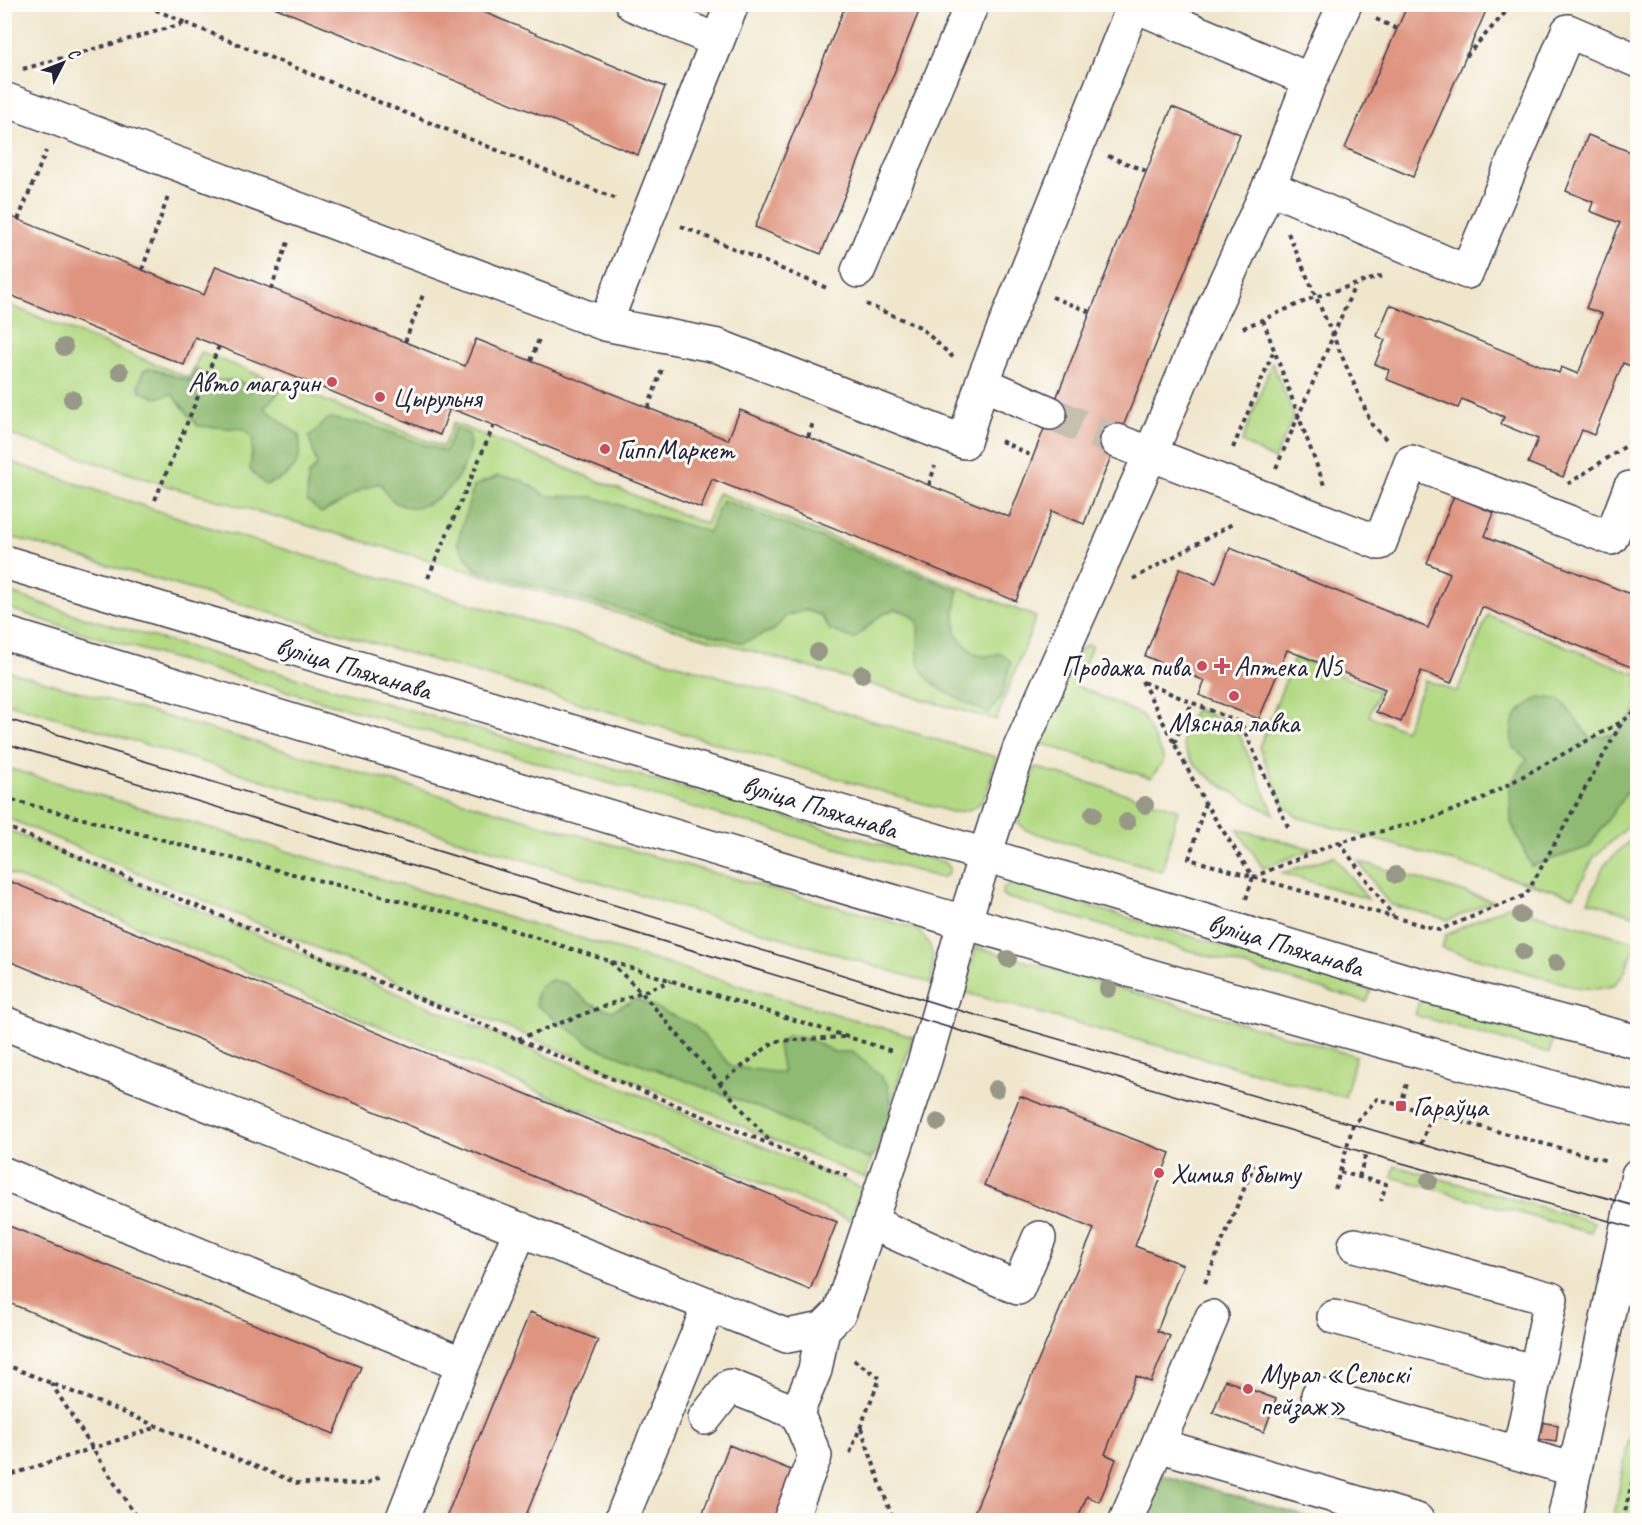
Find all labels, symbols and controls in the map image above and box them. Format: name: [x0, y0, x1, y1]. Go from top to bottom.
north arrow: [33, 33, 93, 93]
text: С: [63, 44, 85, 65]
place label: Авто магазин: [188, 365, 322, 400]
marker: Авто магазин: [325, 375, 339, 389]
place label: Цырульня: [392, 380, 483, 415]
marker: Цырульня: [373, 390, 387, 404]
place label: ГиппМаркет: [617, 432, 736, 467]
marker: ГиппМаркет: [598, 442, 612, 456]
street label: вуліца Пляханава: [272, 627, 437, 708]
place label: Продажа пива: [1061, 649, 1192, 684]
place label: Аптека N5: [1234, 649, 1344, 684]
marker: Продажа пива: [1195, 659, 1209, 673]
marker: Аптека N5: [1215, 659, 1229, 673]
marker: Мясная лавка: [1227, 689, 1241, 703]
place label: Мясная лавка: [1169, 705, 1301, 740]
street label: вуліца Пляханава: [738, 766, 903, 847]
street label: вуліца Пляханава: [1204, 904, 1369, 985]
place label: Гараўца: [1413, 1089, 1489, 1124]
marker: Гараўца: [1394, 1099, 1408, 1113]
place label: Химия в быту: [1171, 1156, 1303, 1191]
marker: Химия в быту: [1152, 1166, 1166, 1180]
place label: Мурал «Сельскі пейзаж»: [1260, 1356, 1413, 1424]
marker: Мурал «Сельскі пейзаж»: [1241, 1382, 1255, 1396]

